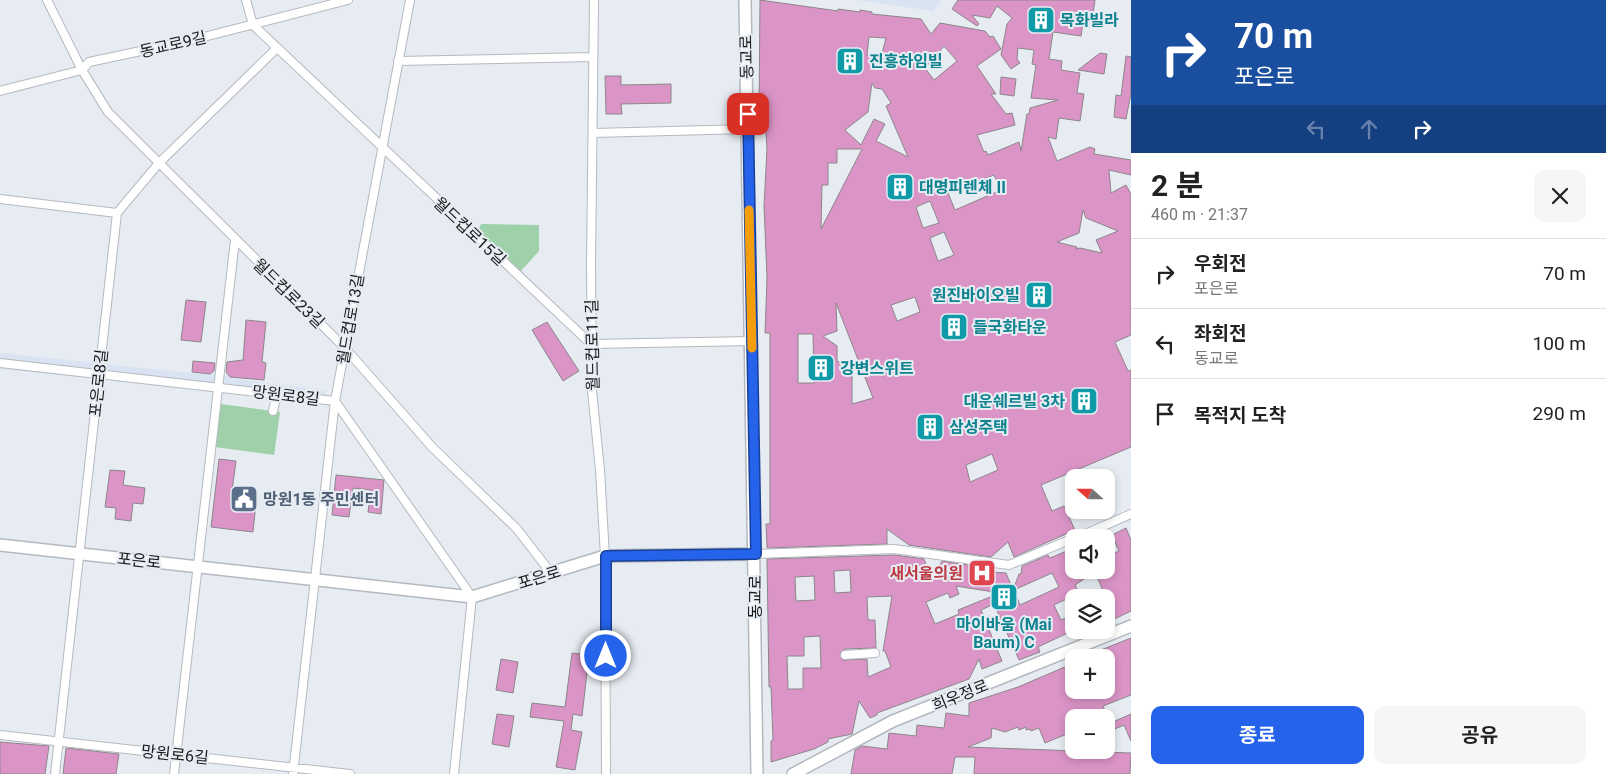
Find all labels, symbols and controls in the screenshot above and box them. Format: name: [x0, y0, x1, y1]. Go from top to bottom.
building icon: 목화빌라: [1026, 5, 1056, 35]
place label: 목화빌라: [1060, 11, 1119, 30]
text: 70 m: [1234, 16, 1313, 57]
icon: right: [1151, 20, 1216, 85]
street label: 동교로9길: [138, 28, 208, 61]
street label: 동교로: [737, 34, 756, 79]
building icon: 진흥하임빌: [835, 46, 865, 76]
place label: 진흥하임빌: [869, 52, 943, 71]
text: 포은로: [1234, 64, 1295, 89]
pin: [727, 93, 769, 135]
icon: arrive: [734, 100, 762, 128]
icon: left: [1302, 115, 1330, 143]
icon: ahead: [1355, 115, 1383, 143]
icon: right: [1408, 115, 1436, 143]
text: 2 분: [1151, 168, 1203, 203]
button: close: [1534, 170, 1586, 222]
building icon: 대명피렌체 II: [885, 172, 915, 202]
place label: 대명피렌체 II: [919, 178, 1006, 197]
street label: 월드컵로15길: [430, 193, 510, 270]
text: 460 m · 21:37: [1151, 205, 1248, 224]
text: 우회전: [1194, 252, 1246, 275]
street label: 월드컵로23길: [249, 255, 328, 332]
icon: right: [1151, 260, 1179, 288]
text: 70 m: [1543, 262, 1586, 285]
street label: 월드컵로13길: [333, 272, 368, 366]
text: 포은로: [1194, 279, 1238, 298]
building icon: 원진바이오빌: [1024, 280, 1054, 310]
place label: 원진바이오빌: [932, 286, 1020, 305]
street label: 월드컵로11길: [582, 299, 603, 391]
building icon: 들국화타운: [939, 312, 969, 342]
place label: 들국화타운: [973, 318, 1047, 337]
text: 좌회전: [1194, 322, 1246, 345]
icon: left: [1151, 330, 1179, 358]
text: 100 m: [1533, 332, 1586, 355]
street label: 포은로8길: [86, 348, 111, 418]
text: 동교로: [1194, 349, 1238, 368]
building icon: 강변스위트: [806, 353, 836, 383]
place label: 강변스위트: [840, 359, 914, 378]
street label: 망원로8길: [251, 382, 321, 409]
building icon: 대운쉐르빌 3차: [1069, 386, 1099, 416]
place label: 대운쉐르빌 3차: [964, 392, 1065, 411]
icon: arrive: [1151, 400, 1179, 428]
text: 290 m: [1533, 402, 1586, 425]
text: 목적지 도착: [1194, 404, 1286, 427]
building icon: 삼성주택: [915, 412, 945, 442]
place label: 삼성주택: [949, 418, 1008, 437]
north arrow: [1065, 469, 1115, 519]
map controls: [1065, 469, 1115, 759]
public building icon: 망원1동 주민센터: [229, 484, 259, 514]
place label: 망원1동 주민센터: [263, 490, 379, 509]
button: sound: [1065, 529, 1115, 579]
street label: 포은로: [116, 549, 162, 572]
hospital icon: 새서울의원: [967, 558, 997, 588]
street label: 포은로: [515, 562, 563, 593]
place label: 새서울의원: [889, 564, 963, 583]
street label: 동교로: [746, 575, 765, 619]
building icon: 마이바움 (Mai Baum) C: [989, 582, 1019, 612]
button: layers: [1065, 589, 1115, 639]
place label: 마이바움 (Mai Baum) C: [956, 615, 1052, 652]
position arrow: [579, 629, 631, 681]
button: +: [1065, 649, 1115, 699]
street label: 희우정로: [929, 676, 991, 715]
button: 종료: [1151, 706, 1364, 764]
button: 공유: [1374, 706, 1586, 764]
button: −: [1065, 709, 1115, 759]
street label: 망원로6길: [140, 742, 210, 767]

